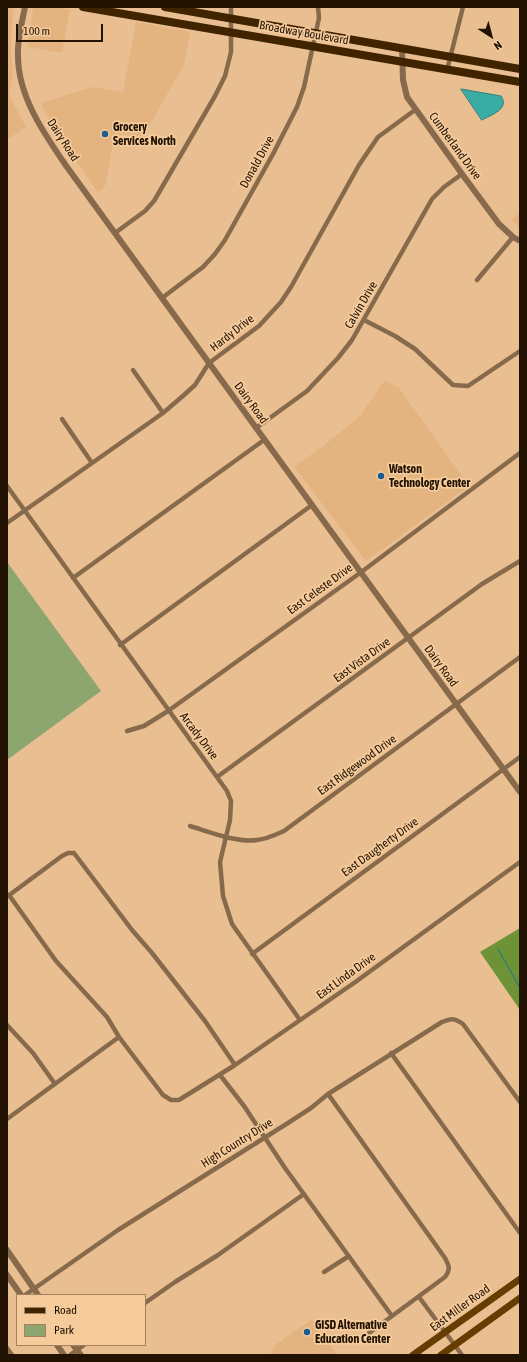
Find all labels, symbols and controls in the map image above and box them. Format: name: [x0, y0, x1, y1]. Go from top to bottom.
scale bar: [18, 16, 105, 42]
north arrow: [471, 16, 511, 56]
street label: Broadway Boulevard: [258, 18, 350, 48]
text: 100 m: [23, 24, 50, 38]
text: N: [492, 39, 504, 52]
street label: Cumberland Drive: [426, 110, 484, 182]
street label: Dairy Road: [44, 116, 82, 164]
place label: Grocery Services North: [113, 120, 176, 148]
marker: Grocery Services North: [100, 129, 110, 139]
street label: Donald Drive: [237, 133, 277, 191]
street label: Calvin Drive: [342, 279, 380, 331]
street label: Hardy Drive: [207, 311, 257, 355]
street label: Dairy Road: [231, 379, 271, 427]
place label: Watson Technology Center: [389, 462, 470, 490]
marker: Watson Technology Center: [376, 471, 386, 481]
street label: East Celeste Drive: [284, 560, 356, 618]
street label: East Vista Drive: [331, 635, 393, 685]
street label: Dairy Road: [421, 642, 461, 690]
street label: Arcady Drive: [177, 710, 221, 762]
street label: East Ridgewood Drive: [315, 732, 399, 798]
street label: East Daugherty Drive: [339, 814, 421, 880]
street label: East Linda Drive: [314, 950, 378, 1002]
street label: High Country Drive: [198, 1115, 276, 1171]
street label: East Miller Road: [427, 1281, 493, 1335]
legend: [16, 1294, 146, 1346]
text: Road: [54, 1303, 77, 1317]
place label: GISD Alternative Education Center: [315, 1318, 390, 1346]
text: Park: [54, 1323, 74, 1337]
marker: GISD Alternative Education Center: [302, 1327, 312, 1337]

